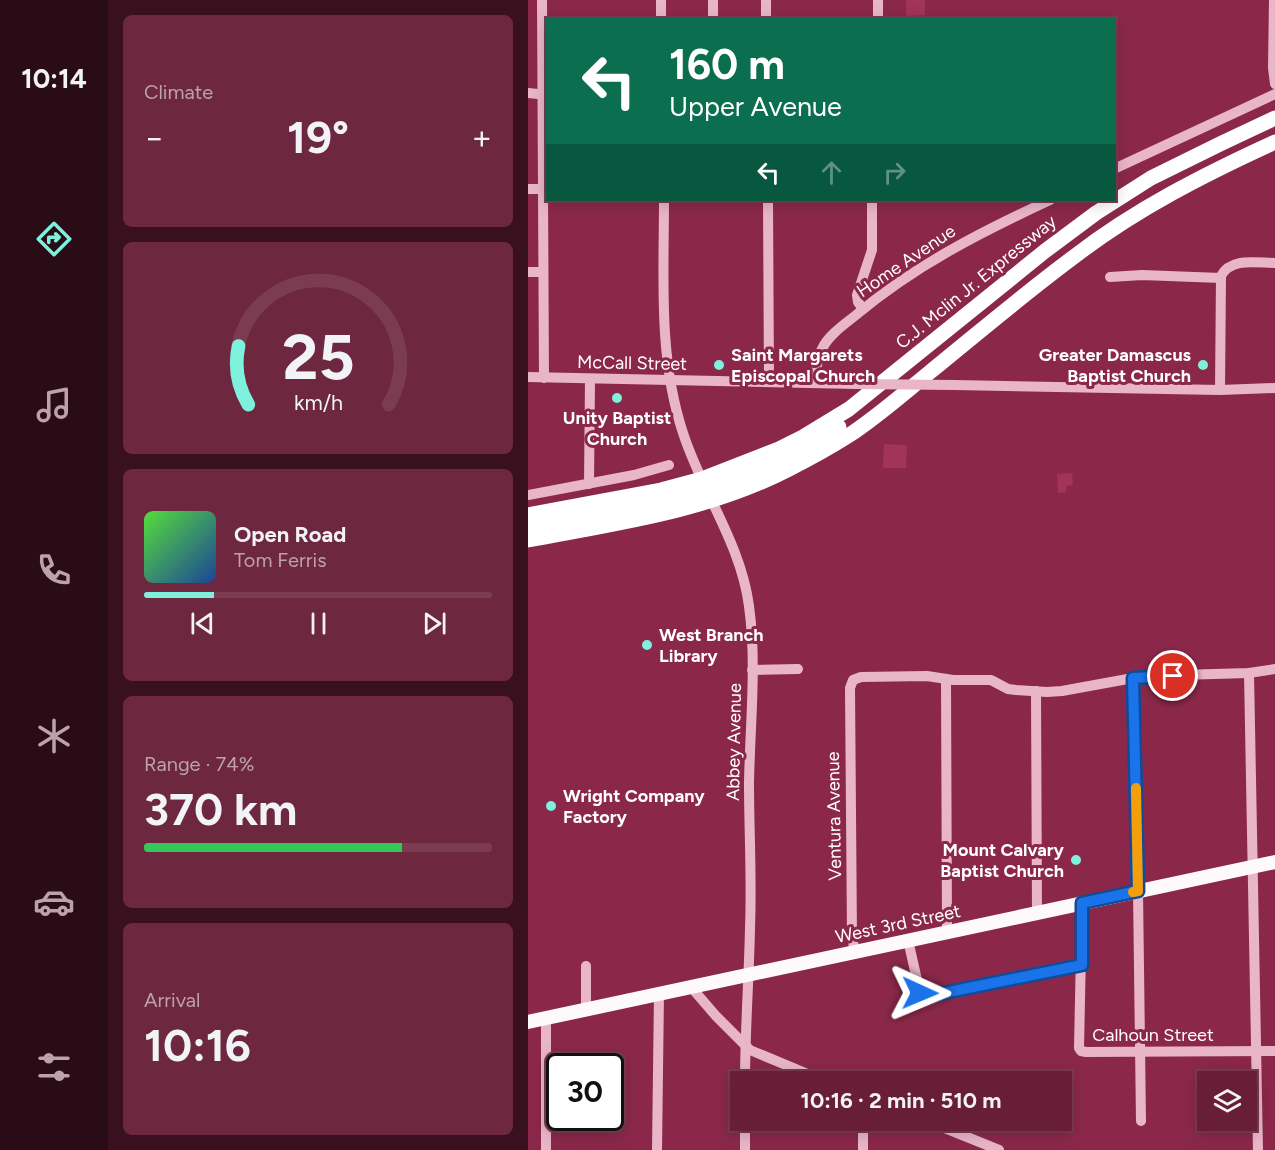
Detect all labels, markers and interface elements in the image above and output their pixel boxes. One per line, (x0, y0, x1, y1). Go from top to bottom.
text: 160 m (669, 39, 785, 90)
icon: left (570, 42, 648, 120)
text: 10:14 (21, 62, 87, 95)
text: Climate (144, 80, 213, 104)
text: Upper Avenue (669, 90, 842, 123)
text: 19° (287, 110, 349, 164)
text: − (144, 118, 165, 157)
text: + (471, 118, 492, 157)
icon: left (752, 156, 785, 189)
icon: ahead (815, 156, 848, 189)
icon: right (878, 156, 911, 189)
street label: C.J. Mclin Jr. Expressway (891, 210, 1061, 354)
icon: directions (33, 218, 75, 260)
street label: Home Avenue (852, 220, 960, 302)
text: 25 (282, 320, 354, 395)
place label: Saint Margarets Episcopal Church (731, 344, 875, 387)
place label: Greater Damascus Baptist Church (1039, 344, 1192, 387)
street label: McCall Street (577, 351, 687, 375)
marker: Saint Margarets Episcopal Church (712, 358, 726, 372)
marker: Greater Damascus Baptist Church (1196, 358, 1210, 372)
icon: music (33, 384, 75, 426)
text: km/h (294, 390, 342, 415)
marker: Unity Baptist Church (610, 391, 624, 405)
place label: Unity Baptist Church (563, 407, 671, 450)
text: Open Road (234, 521, 346, 548)
text: Tom Ferris (234, 548, 327, 572)
icon: phone (33, 549, 75, 591)
icon: previous (186, 607, 219, 640)
icon: pause (302, 607, 335, 640)
icon: next (418, 607, 451, 640)
place label: West Branch Library (659, 624, 764, 667)
marker: West Branch Library (640, 638, 654, 652)
pin (1147, 650, 1198, 701)
icon: arrive (1156, 659, 1189, 692)
street label: Abbey Avenue (722, 683, 746, 801)
icon: climate (33, 715, 75, 757)
street label: Ventura Avenue (822, 751, 846, 881)
text: Range · 74% (144, 752, 254, 776)
text: 370 km (144, 782, 297, 836)
place label: Wright Company Factory (563, 785, 705, 828)
marker: Wright Company Factory (544, 799, 558, 813)
place label: Mount Calvary Baptist Church (940, 839, 1065, 882)
marker: Mount Calvary Baptist Church (1069, 853, 1083, 867)
icon: car (33, 881, 75, 923)
street label: West 3rd Street (833, 900, 963, 948)
position arrow (888, 961, 952, 1025)
text: Arrival (144, 988, 200, 1012)
text: 10:16 (144, 1018, 251, 1072)
street label: Calhoun Street (1092, 1024, 1214, 1046)
icon: filters (33, 1046, 75, 1088)
speed limit sign: 30 (546, 1053, 624, 1131)
map controls (1197, 1071, 1257, 1131)
button: layers (1197, 1071, 1257, 1131)
text: 10:16 · 2 min · 510 m (801, 1087, 1001, 1114)

